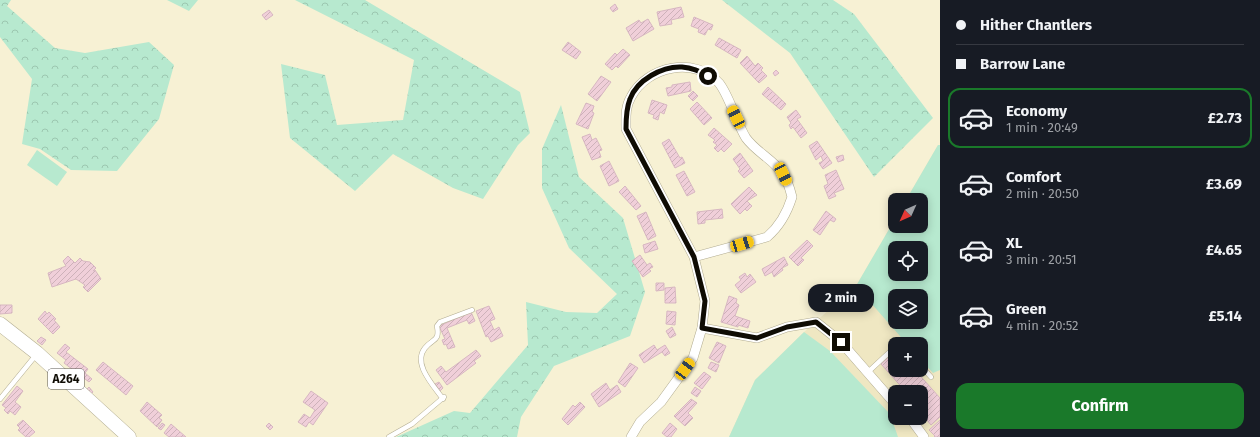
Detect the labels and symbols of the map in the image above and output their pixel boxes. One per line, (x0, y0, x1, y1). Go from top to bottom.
route start (699, 67, 717, 85)
car (725, 104, 747, 130)
car (772, 161, 794, 187)
north arrow (888, 193, 928, 233)
car (729, 235, 755, 253)
callout: 2 min (808, 284, 874, 312)
route end (832, 333, 850, 351)
car (673, 356, 697, 382)
road number: A264 (48, 369, 84, 389)

